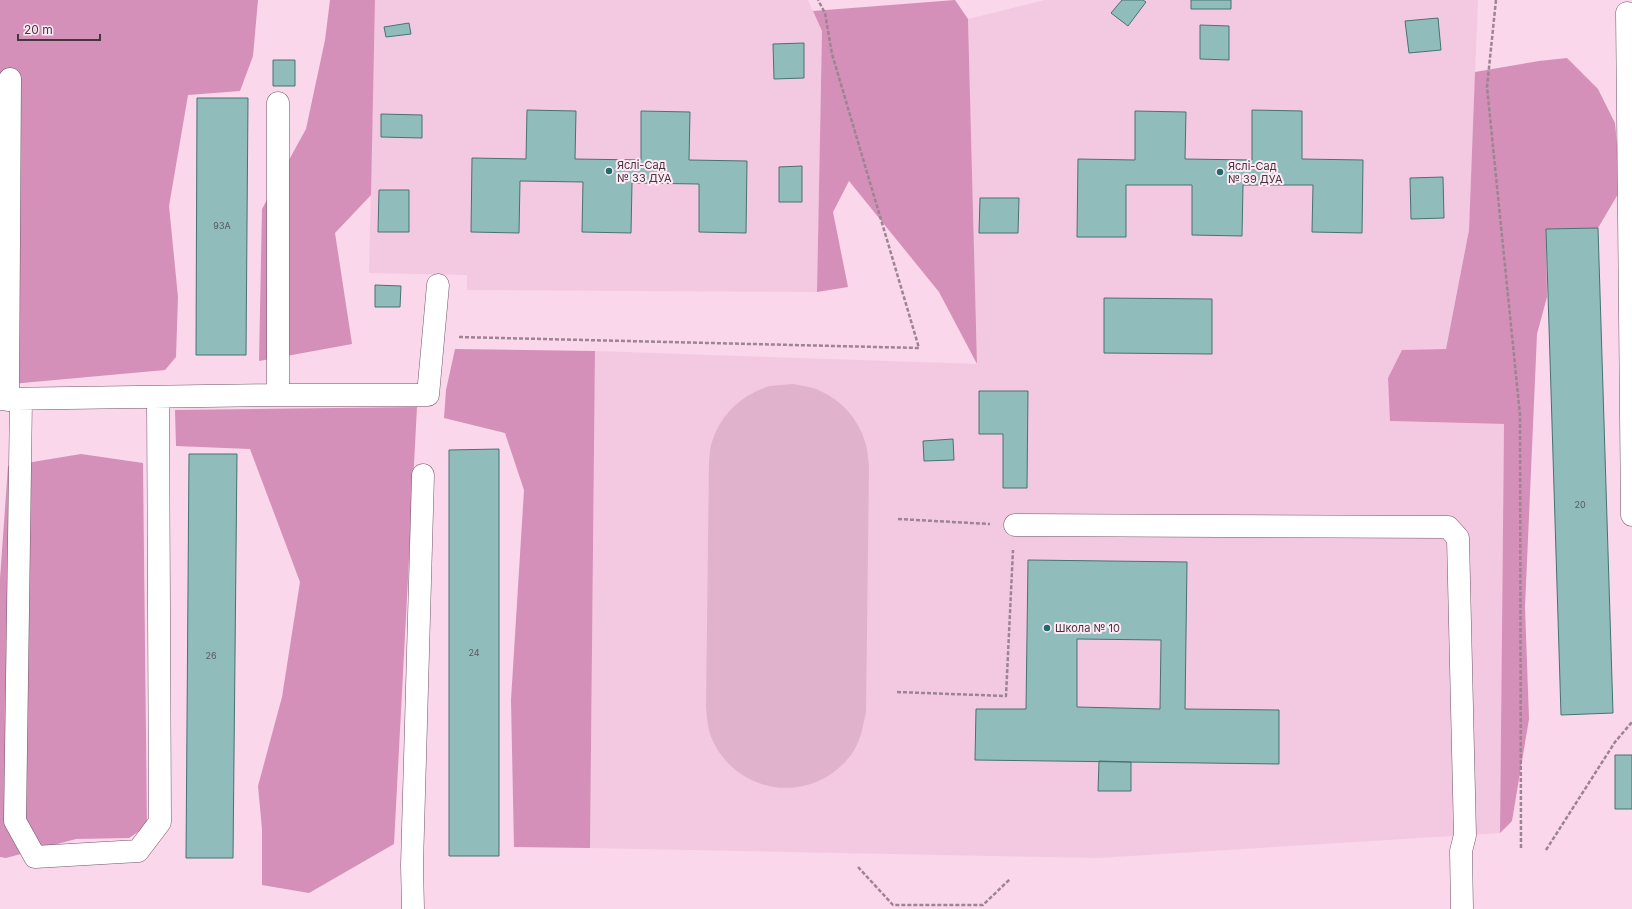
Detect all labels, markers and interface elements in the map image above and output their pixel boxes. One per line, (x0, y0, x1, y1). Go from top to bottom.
scale bar (18, 16, 100, 42)
text: 20 m (24, 22, 53, 37)
place label: Яслі-Сад № 33 ДУА (617, 158, 672, 185)
place label: Яслі-Сад № 39 ДУА (1228, 159, 1283, 186)
marker: Яслі-Сад № 33 ДУА (604, 166, 614, 176)
marker: Яслі-Сад № 39 ДУА (1215, 167, 1225, 177)
house number: 93А (213, 220, 231, 231)
house number: 20 (1574, 499, 1586, 510)
place label: Школа № 10 (1055, 621, 1120, 635)
marker: Школа № 10 (1042, 623, 1052, 633)
house number: 24 (468, 647, 480, 658)
house number: 26 (205, 650, 217, 661)

